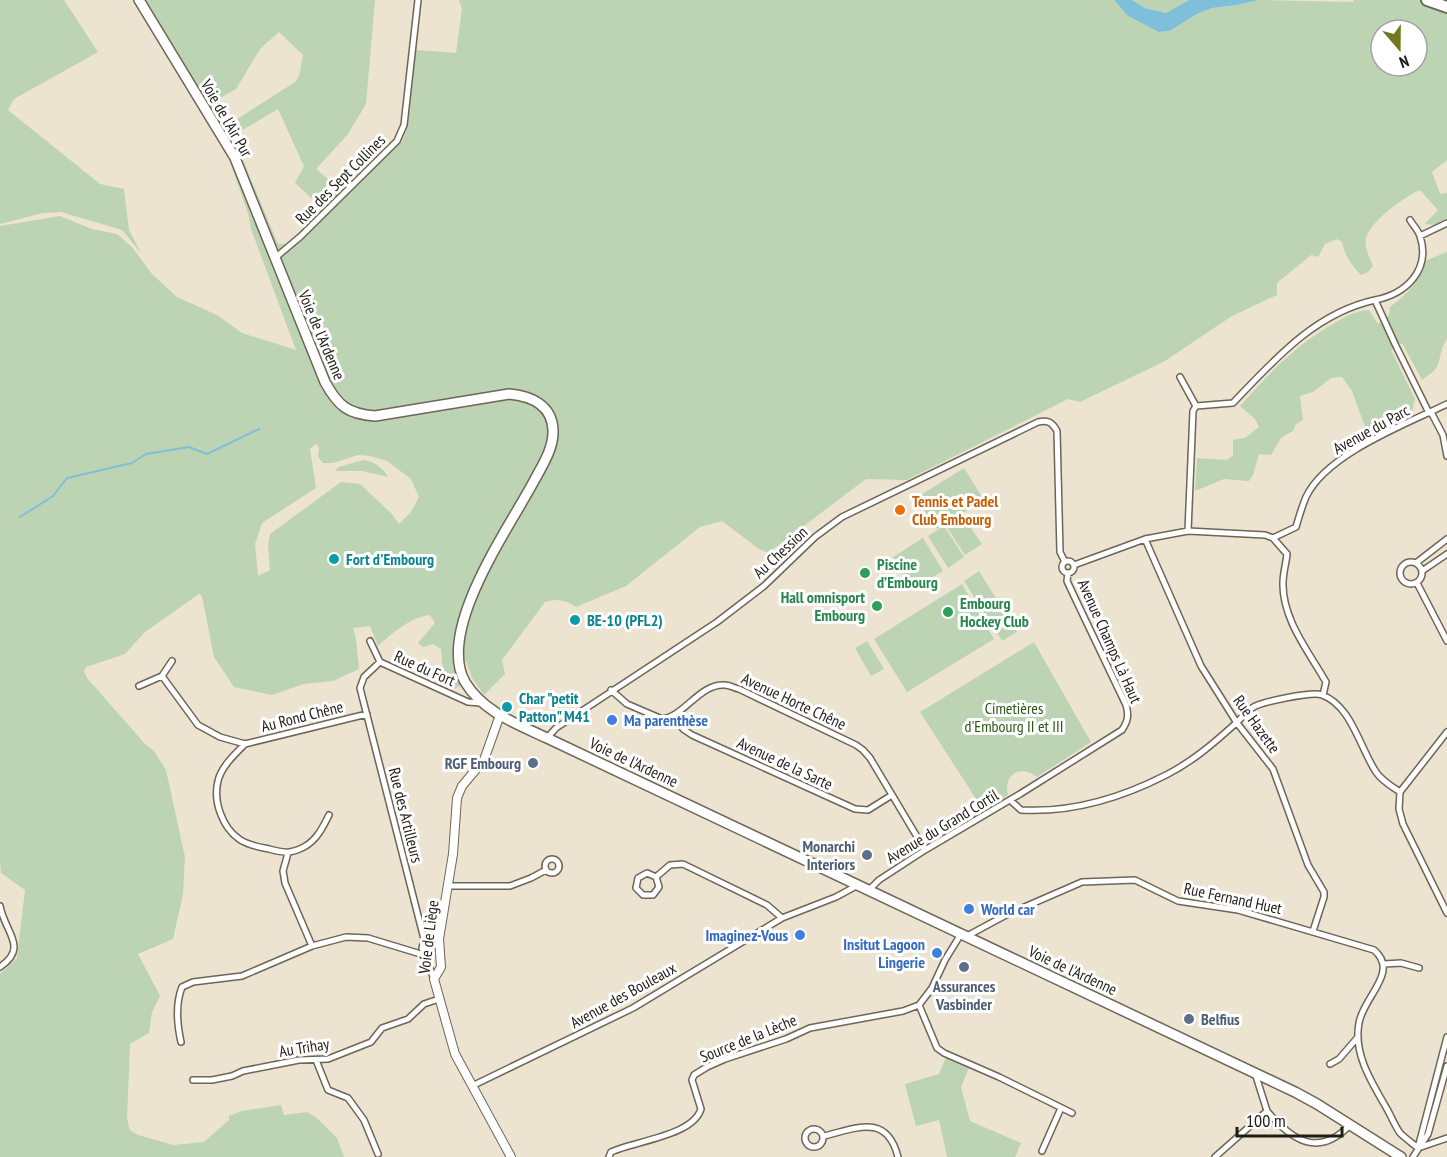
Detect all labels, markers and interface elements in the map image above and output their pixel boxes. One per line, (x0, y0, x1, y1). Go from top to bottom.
north arrow (1369, 18, 1429, 78)
text: N (1397, 51, 1412, 73)
street label: Voie de l'Air Pur (196, 75, 257, 161)
street label: Rue des Sept Collines (291, 130, 389, 228)
street label: Voie de l'Ardenne (294, 286, 350, 383)
street label: Avenue du Parc (1329, 400, 1413, 458)
place label: Tennis et Padel Club Embourg (912, 491, 998, 529)
marker: Tennis et Padel Club Embourg (893, 503, 907, 517)
street label: Au Chession (749, 522, 811, 582)
place label: Fort d'Embourg (346, 549, 434, 569)
marker: Fort d'Embourg (327, 552, 341, 566)
place label: Piscine d’Embourg (877, 554, 938, 592)
marker: Piscine d’Embourg (858, 566, 872, 580)
street label: Avenue Champs Là Haut (1074, 576, 1147, 707)
place label: Hall omnisport Embourg (781, 587, 865, 625)
place label: Embourg Hockey Club (960, 593, 1029, 631)
marker: Hall omnisport Embourg (870, 599, 884, 613)
marker: Embourg Hockey Club (941, 605, 955, 619)
place label: BE-10 (PFL2) (587, 610, 663, 630)
marker: BE-10 (PFL2) (568, 613, 582, 627)
street label: Rue du Fort (391, 646, 459, 691)
street label: Avenue Horte Chêne (739, 668, 849, 734)
place label: Char "petit Patton" M41 (519, 688, 590, 726)
street label: Rue Hazette (1229, 691, 1285, 757)
street label: Au Rond Chêne (259, 696, 345, 736)
park label: Cimetières d'Embourg II et III (964, 698, 1064, 736)
marker: Char "petit Patton" M41 (500, 700, 514, 714)
place label: Ma parenthèse (624, 710, 708, 730)
marker: Ma parenthèse (605, 713, 619, 727)
street label: Voie de l'Ardenne (586, 732, 681, 791)
street label: Avenue de la Sarte (734, 732, 836, 794)
place label: RGF Embourg (445, 753, 521, 773)
marker: RGF Embourg (526, 756, 540, 770)
street label: Rue des Artilleurs (384, 765, 428, 865)
street label: Avenue du Grand Cortil (882, 785, 1002, 867)
place label: Monarchi Interiors (802, 836, 855, 874)
marker: Monarchi Interiors (860, 848, 874, 862)
street label: Rue Fernand Huet (1182, 878, 1284, 918)
street label: Voie de Liège (413, 899, 442, 976)
place label: World car (980, 899, 1035, 919)
marker: World car (962, 902, 976, 916)
place label: Imaginez-Vous (705, 925, 788, 945)
marker: Imaginez-Vous (793, 928, 807, 942)
place label: Insitut Lagoon Lingerie (843, 934, 925, 972)
street label: Voie de l'Ardenne (1025, 940, 1120, 999)
marker: Insitut Lagoon Lingerie (930, 946, 944, 960)
street label: Avenue des Bouleaux (567, 957, 680, 1032)
marker: Assurances Vasbinder (957, 960, 971, 974)
place label: Assurances Vasbinder (932, 976, 996, 1014)
street label: Source de la Lèche (697, 1009, 799, 1067)
place label: Belfius (1201, 1009, 1240, 1029)
marker: Belfius (1182, 1012, 1196, 1026)
street label: Au Trihay (277, 1033, 331, 1061)
scale bar (1237, 1100, 1342, 1138)
text: 100 m (1246, 1109, 1286, 1132)

